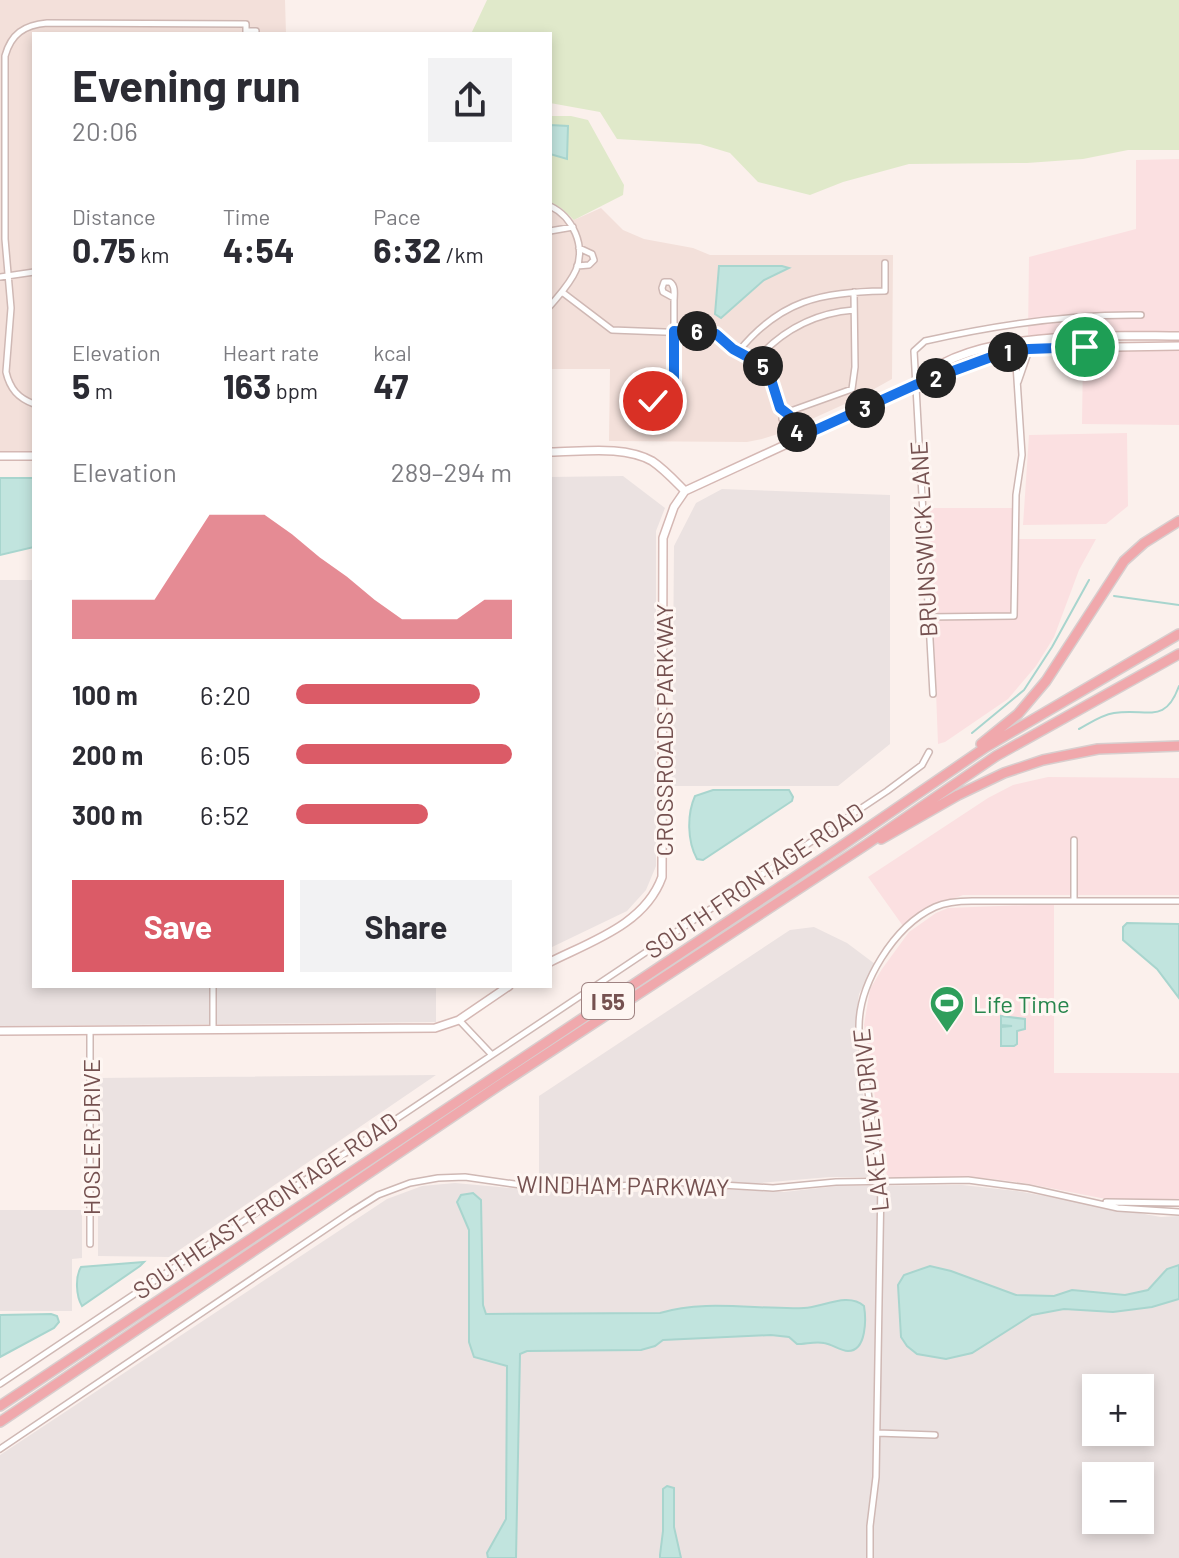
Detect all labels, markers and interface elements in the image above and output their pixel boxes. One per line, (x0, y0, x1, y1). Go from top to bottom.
text: Evening run (72, 58, 301, 111)
button: share (428, 58, 512, 142)
text: 20:06 (72, 115, 138, 146)
text: Distance (72, 203, 156, 229)
text: Time (223, 203, 270, 229)
text: Pace (373, 203, 421, 229)
text: 0.75 (72, 229, 136, 270)
text: 4:54 (223, 229, 295, 270)
text: 6:32 (373, 229, 441, 270)
text: km (136, 241, 169, 267)
text: /km (441, 241, 484, 267)
pin: 6 (677, 311, 717, 351)
pin (1051, 313, 1119, 381)
text: 6 (691, 318, 703, 344)
icon: arrive (1063, 325, 1107, 369)
pin: 1 (988, 332, 1028, 372)
text: Elevation (72, 339, 161, 365)
text: Heart rate (223, 339, 319, 365)
text: kcal (373, 339, 412, 365)
text: 1 (1004, 339, 1012, 365)
pin: 5 (743, 346, 783, 386)
text: 5 (757, 353, 769, 379)
pin: 2 (916, 358, 956, 398)
text: 5 (72, 365, 90, 406)
text: 163 (223, 365, 271, 406)
text: 47 (373, 365, 408, 406)
text: 2 (930, 365, 942, 391)
pin (619, 367, 687, 435)
text: m (90, 377, 113, 403)
text: bpm (271, 377, 318, 403)
icon: check (631, 379, 675, 423)
pin: 3 (845, 388, 885, 428)
text: 3 (859, 395, 871, 421)
pin: 4 (777, 412, 817, 452)
text: 4 (790, 419, 804, 445)
street label: BRUNSWICK LANE (903, 440, 943, 638)
text: Elevation (72, 456, 177, 487)
text: 289–294 m (391, 456, 512, 487)
street label: CROSSROADS PARKWAY (649, 604, 678, 856)
text: 100 m (72, 679, 138, 710)
text: 6:20 (200, 679, 251, 710)
text: 200 m (72, 739, 143, 770)
text: 6:05 (200, 739, 250, 770)
street label: SOUTH FRONTAGE ROAD (639, 796, 869, 964)
text: 300 m (72, 799, 143, 830)
text: 6:52 (200, 799, 250, 830)
button: Save (72, 880, 284, 972)
button: Share (300, 880, 512, 972)
road number: I 55 (582, 983, 634, 1019)
sports icon: Life Time (928, 984, 966, 1034)
place label: Life Time (973, 989, 1070, 1018)
street label: LAKEVIEW DRIVE (846, 1027, 894, 1213)
street label: HOSLER DRIVE (76, 1059, 105, 1215)
street label: SOUTHEAST FRONTAGE ROAD (127, 1105, 403, 1305)
street label: WINDHAM PARKWAY (516, 1169, 730, 1201)
map controls (1082, 1374, 1154, 1534)
button: + (1082, 1374, 1154, 1446)
button: − (1082, 1462, 1154, 1534)

